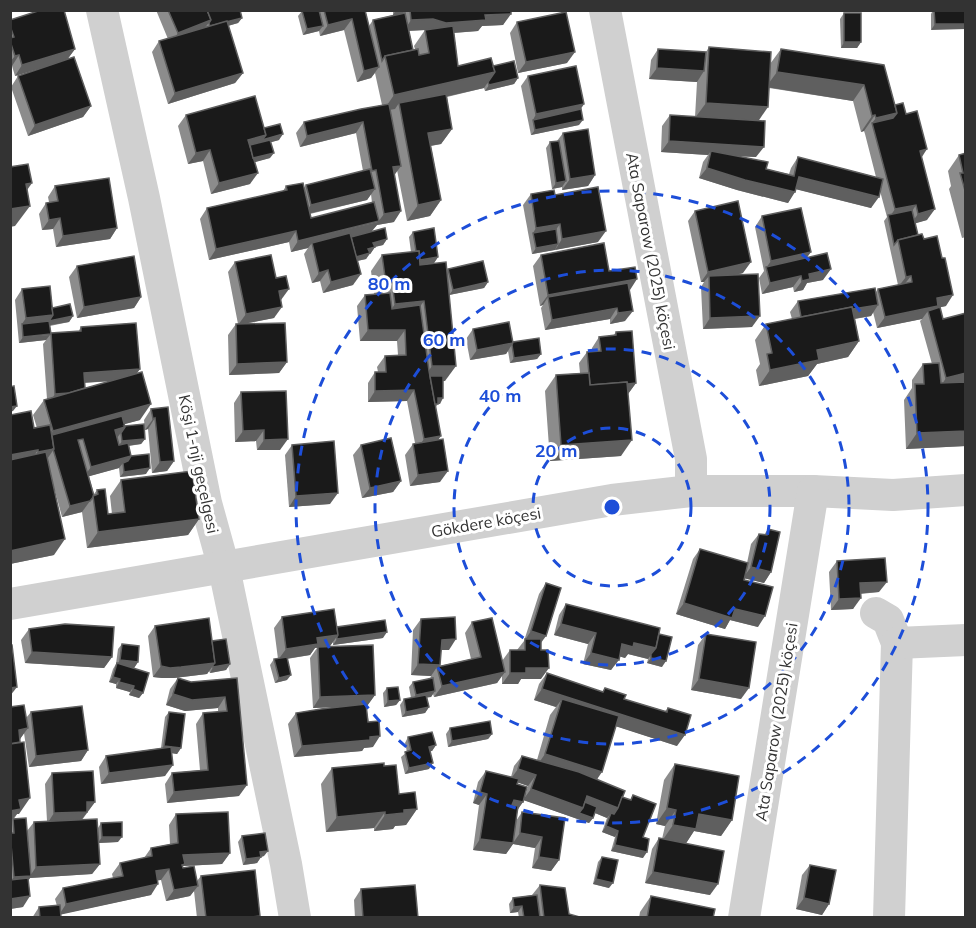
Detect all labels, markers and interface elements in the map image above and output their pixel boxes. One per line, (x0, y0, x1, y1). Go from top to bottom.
street label: Ata Saparow (2025) köçesi (622, 151, 680, 351)
text: 80 m (368, 272, 410, 295)
text: 60 m (423, 328, 465, 351)
text: 40 m (479, 384, 521, 407)
street label: Köşi 1-nji geçelgesi (175, 393, 223, 535)
text: 20 m (535, 439, 577, 462)
centre of rings (602, 497, 622, 517)
street label: Gökdere köçesi (430, 503, 542, 541)
street label: Ata Saparow (2025) köçesi (750, 621, 802, 823)

